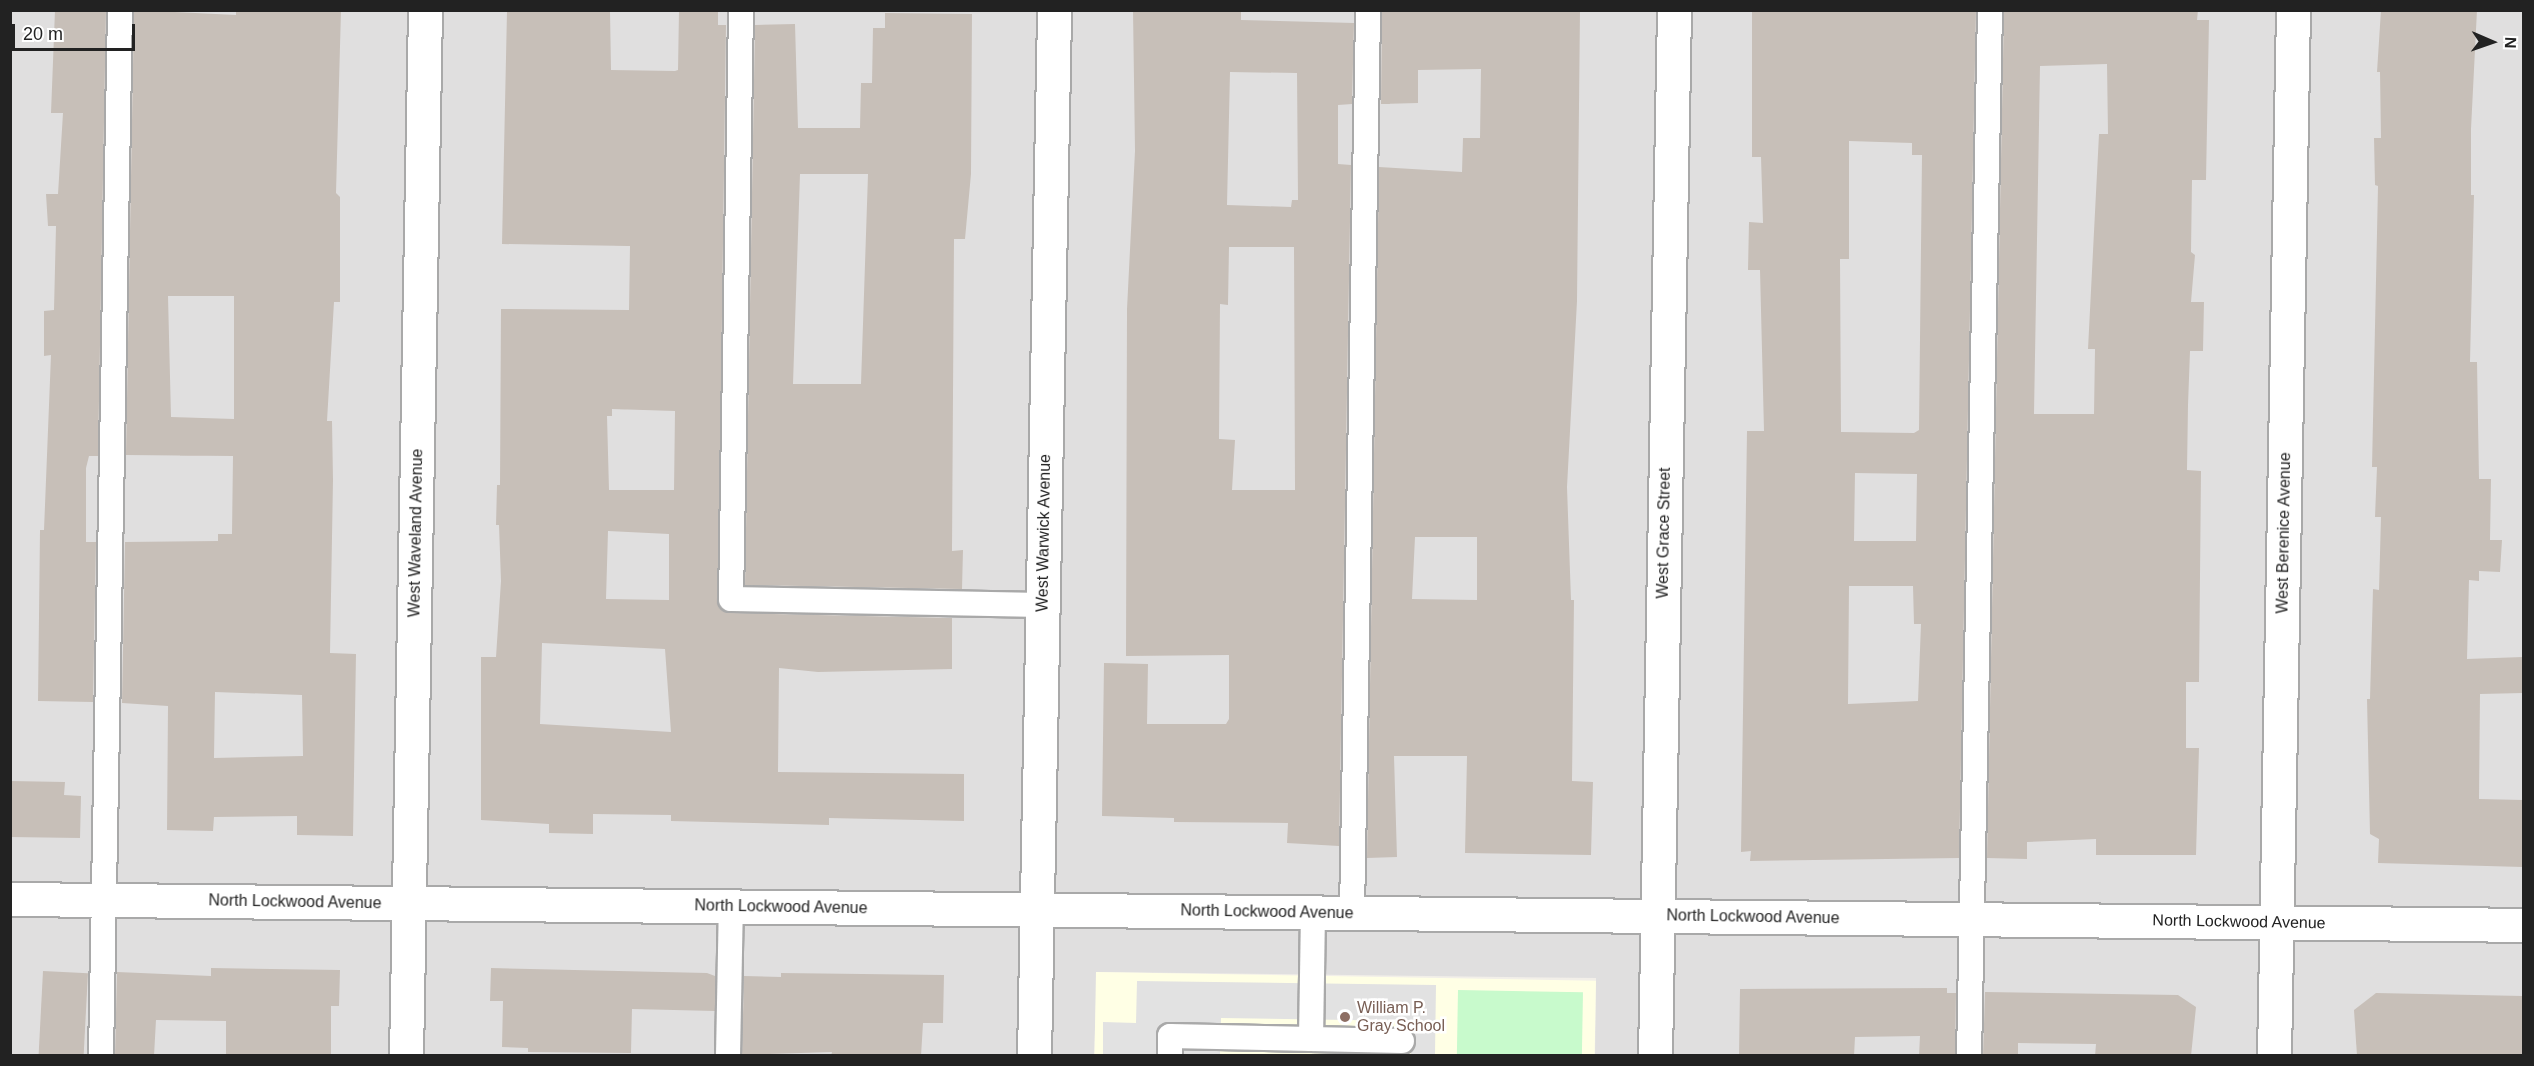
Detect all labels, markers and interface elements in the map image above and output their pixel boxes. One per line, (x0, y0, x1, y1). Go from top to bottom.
scale bar (15, 12, 138, 50)
north arrow (2462, 12, 2522, 72)
text: 20 m (23, 24, 63, 44)
text: N (2502, 37, 2519, 49)
street label: West Waveland Avenue (405, 448, 427, 618)
street label: West Berenice Avenue (2273, 452, 2295, 614)
street label: West Warwick Avenue (1033, 453, 1055, 613)
street label: West Grace Street (1653, 467, 1675, 599)
street label: North Lockwood Avenue (208, 891, 382, 913)
street label: North Lockwood Avenue (694, 896, 868, 918)
street label: North Lockwood Avenue (1180, 901, 1354, 923)
street label: North Lockwood Avenue (1666, 906, 1840, 928)
street label: North Lockwood Avenue (2152, 911, 2326, 933)
place label: William P. Gray School (1357, 998, 1445, 1036)
marker: William P. Gray School (1338, 1010, 1352, 1024)

